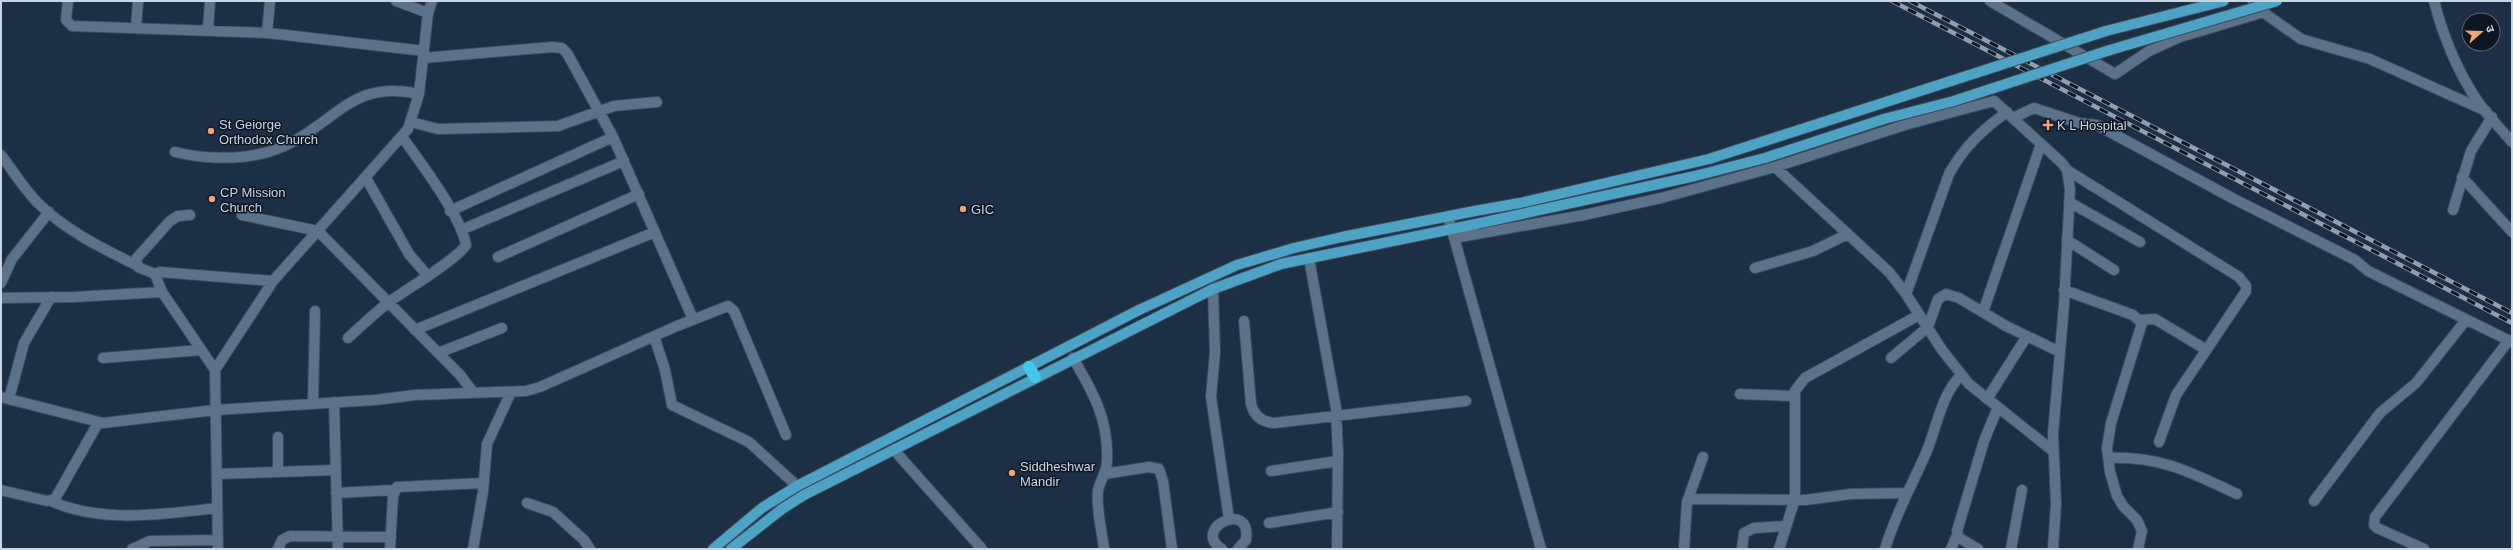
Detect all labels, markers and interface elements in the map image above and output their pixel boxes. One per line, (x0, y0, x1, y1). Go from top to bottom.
north arrow (2461, 12, 2501, 52)
text: उ (2484, 24, 2497, 34)
place label: St Geiorge Orthodox Church (219, 117, 318, 147)
place label: K L Hospital (2057, 118, 2127, 133)
marker: K L Hospital (2042, 119, 2054, 131)
marker: St Geiorge Orthodox Church (206, 126, 216, 136)
place label: CP Mission Church (220, 185, 286, 215)
marker: CP Mission Church (207, 194, 217, 204)
place label: GIC (971, 202, 994, 217)
marker: GIC (958, 204, 968, 214)
place label: Siddheshwar Mandir (1020, 459, 1096, 489)
marker: Siddheshwar Mandir (1007, 468, 1017, 478)

